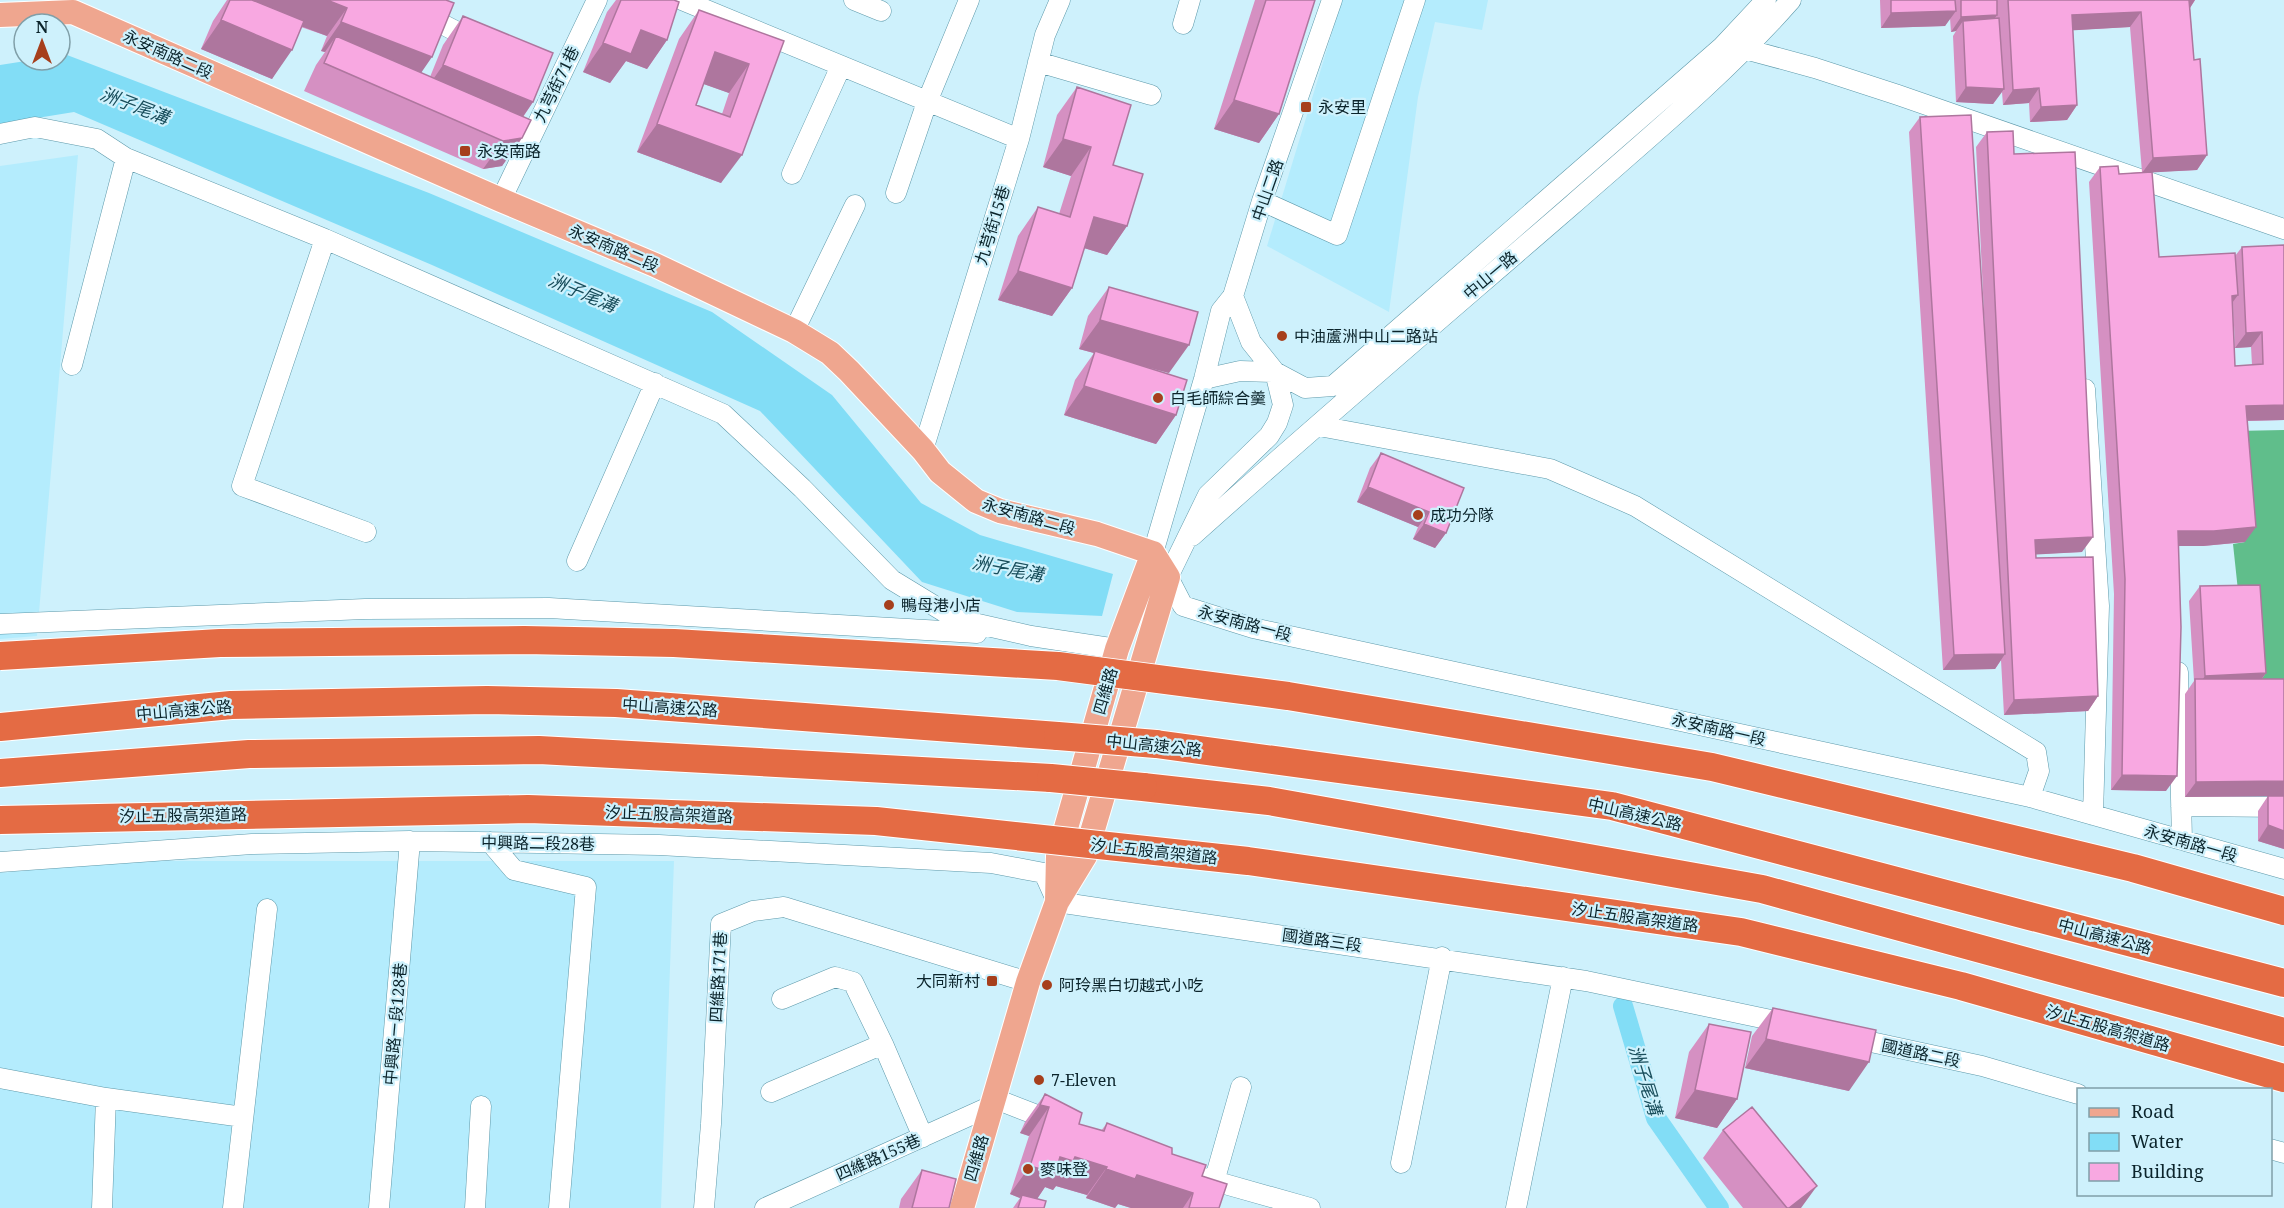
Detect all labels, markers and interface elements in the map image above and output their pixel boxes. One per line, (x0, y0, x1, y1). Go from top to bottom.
north arrow (12, 12, 72, 72)
text: N (36, 16, 49, 38)
street label: 永安南路二段 (120, 24, 216, 84)
street label: 九芎街71巷 (528, 42, 584, 126)
water label: 洲子尾溝 (97, 81, 176, 130)
place label: 永安里 (1318, 96, 1366, 118)
marker: 永安里 (1299, 100, 1313, 114)
place label: 永安南路 (477, 140, 541, 162)
marker: 永安南路 (458, 144, 472, 158)
street label: 中山二路 (1246, 156, 1288, 224)
street label: 九芎街15巷 (970, 183, 1014, 267)
street label: 永安南路二段 (566, 219, 662, 277)
street label: 中山一路 (1458, 246, 1522, 304)
water label: 洲子尾溝 (545, 267, 624, 318)
place label: 中油蘆洲中山二路站 (1294, 325, 1438, 347)
marker: 中油蘆洲中山二路站 (1275, 329, 1289, 343)
place label: 白毛師綜合羹 (1170, 387, 1266, 409)
marker: 白毛師綜合羹 (1151, 391, 1165, 405)
street label: 永安南路二段 (980, 492, 1078, 540)
place label: 成功分隊 (1430, 504, 1494, 526)
marker: 成功分隊 (1411, 508, 1425, 522)
water label: 洲子尾溝 (970, 549, 1049, 587)
place label: 鴨母港小店 (901, 594, 981, 616)
marker: 鴨母港小店 (882, 598, 896, 612)
street label: 永安南路一段 (1196, 600, 1294, 646)
street label: 四維路 (1088, 665, 1122, 717)
street label: 中山高速公路 (621, 693, 719, 721)
street label: 中山高速公路 (135, 695, 233, 725)
street label: 永安南路一段 (1670, 707, 1768, 751)
street label: 中山高速公路 (1105, 729, 1203, 761)
street label: 中山高速公路 (1586, 792, 1684, 836)
street label: 汐止五股高架道路 (605, 801, 733, 827)
street label: 汐止五股高架道路 (119, 803, 247, 827)
street label: 永安南路一段 (2142, 819, 2240, 867)
street label: 中興路二段28巷 (481, 831, 595, 855)
street label: 汐止五股高架道路 (1089, 833, 1219, 869)
street label: 汐止五股高架道路 (1570, 897, 1700, 937)
street label: 中山高速公路 (2056, 913, 2154, 959)
street label: 國道路三段 (1281, 924, 1363, 956)
street label: 四維路171巷 (705, 931, 731, 1023)
street label: 中興路ㄧ段128巷 (379, 962, 411, 1086)
place label: 大同新村 (916, 970, 980, 992)
marker: 大同新村 (985, 974, 999, 988)
place label: 阿玲黑白切越式小吃 (1059, 974, 1203, 996)
marker: 阿玲黑白切越式小吃 (1040, 978, 1054, 992)
street label: 汐止五股高架道路 (2043, 1000, 2173, 1056)
street label: 國道路二段 (1880, 1034, 1962, 1072)
water label: 洲子尾溝 (1624, 1042, 1669, 1121)
place label: 7-Eleven (1051, 1069, 1117, 1091)
marker: 7-Eleven (1032, 1073, 1046, 1087)
legend (2077, 1088, 2272, 1196)
text: Road (2131, 1099, 2174, 1123)
street label: 四維路155巷 (832, 1128, 924, 1186)
text: Water (2131, 1129, 2184, 1153)
street label: 四維路 (959, 1132, 993, 1184)
place label: 麥味登 (1040, 1158, 1088, 1180)
text: Building (2131, 1159, 2204, 1183)
marker: 麥味登 (1021, 1162, 1035, 1176)

